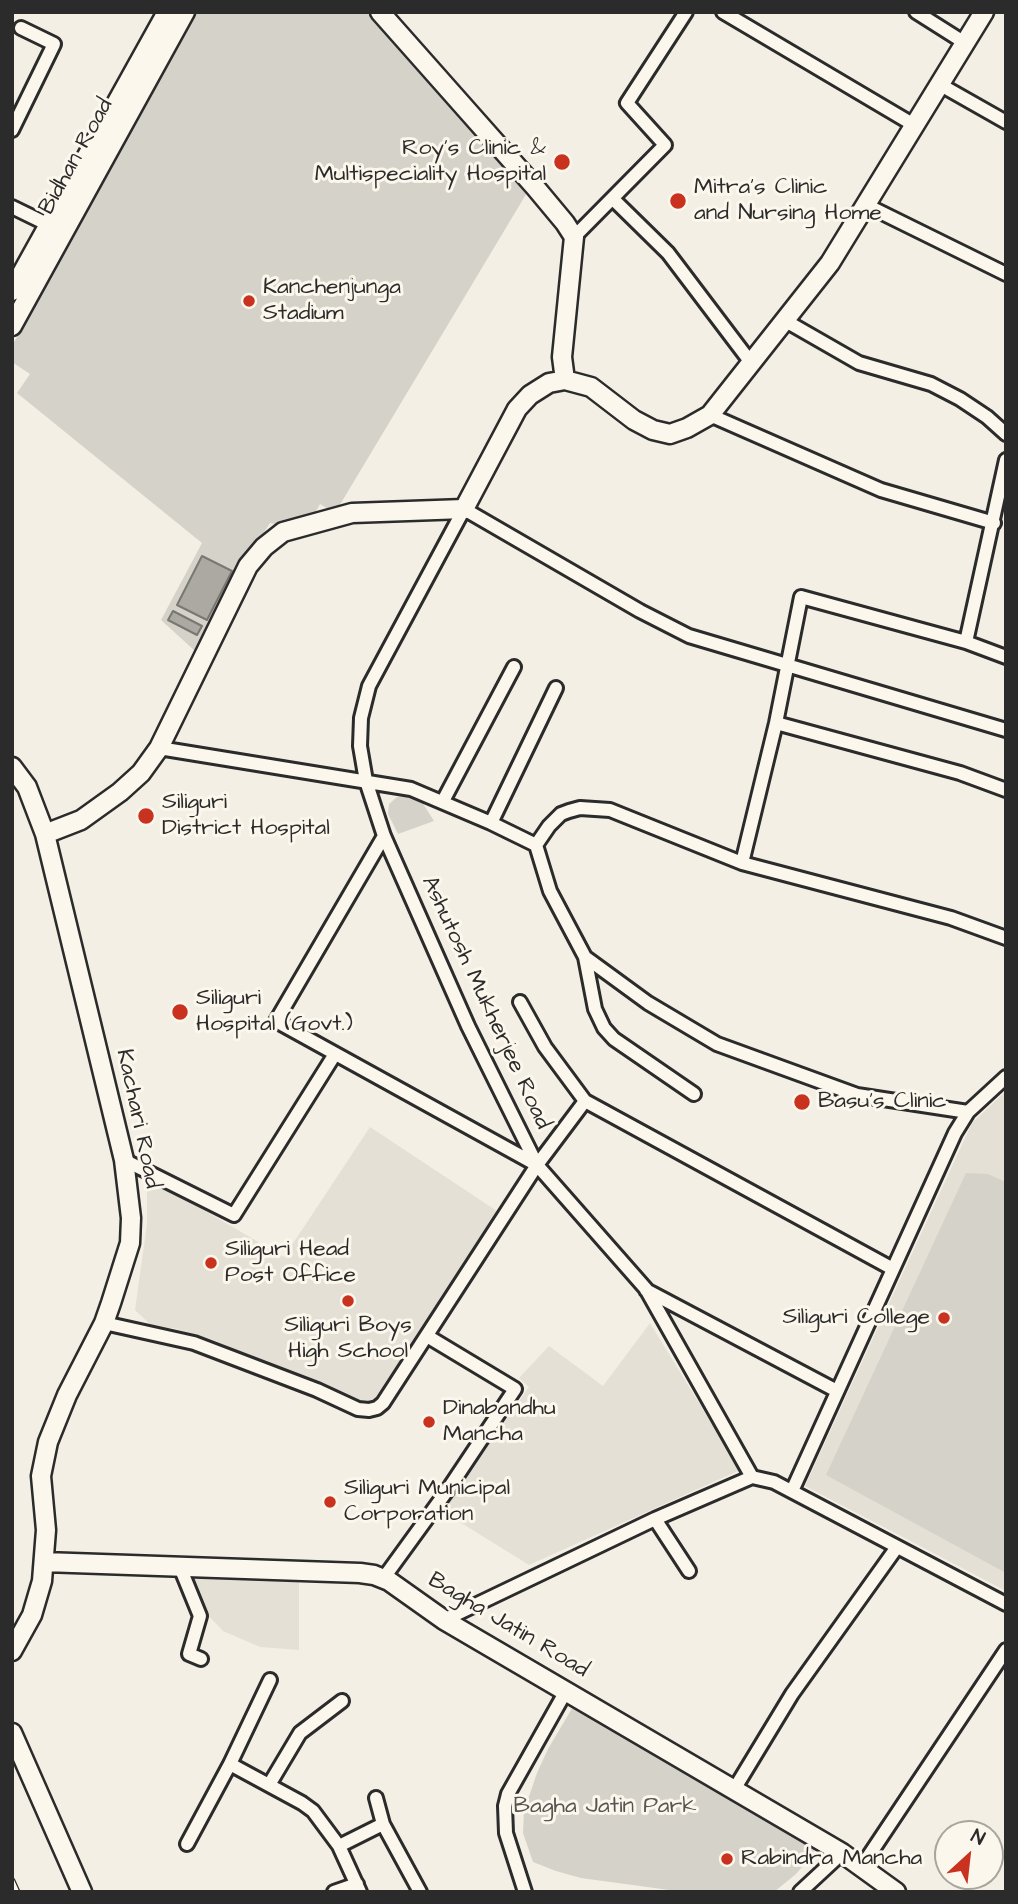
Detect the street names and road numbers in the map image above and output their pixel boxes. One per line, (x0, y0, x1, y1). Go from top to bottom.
street label: Bidhan Road (34, 94, 120, 220)
street label: Ashutosh Mukherjee Road (414, 872, 556, 1134)
street label: Kachari Road (109, 1047, 165, 1191)
street label: Bagha Jatin Road (423, 1567, 593, 1685)

